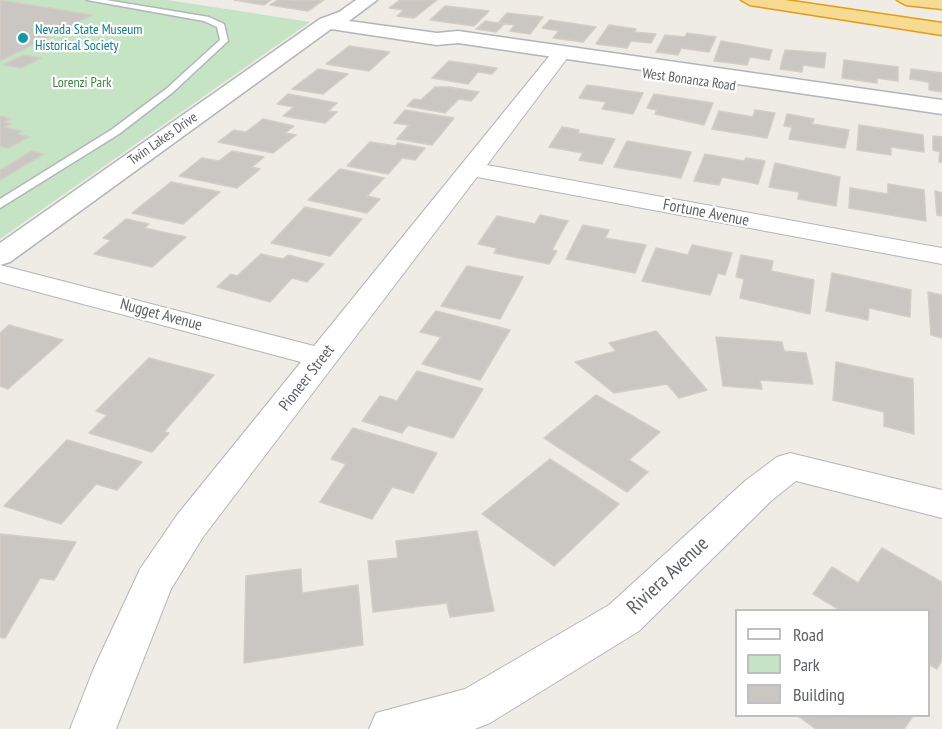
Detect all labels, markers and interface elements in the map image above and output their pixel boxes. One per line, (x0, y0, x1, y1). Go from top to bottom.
place label: Nevada State Museum Historical Society (35, 22, 142, 54)
marker: Nevada State Museum Historical Society (16, 31, 30, 45)
street label: West Bonanza Road (641, 65, 737, 95)
park label: Lorenzi Park (53, 75, 111, 91)
street label: Twin Lakes Drive (125, 109, 201, 169)
street label: Fortune Avenue (661, 195, 751, 231)
street label: Nugget Avenue (118, 295, 204, 335)
street label: Pioneer Street (275, 341, 339, 415)
street label: Riviera Avenue (622, 532, 714, 620)
legend (735, 609, 930, 717)
text: Road (793, 623, 824, 646)
text: Park (793, 653, 820, 676)
text: Building (793, 683, 845, 706)

